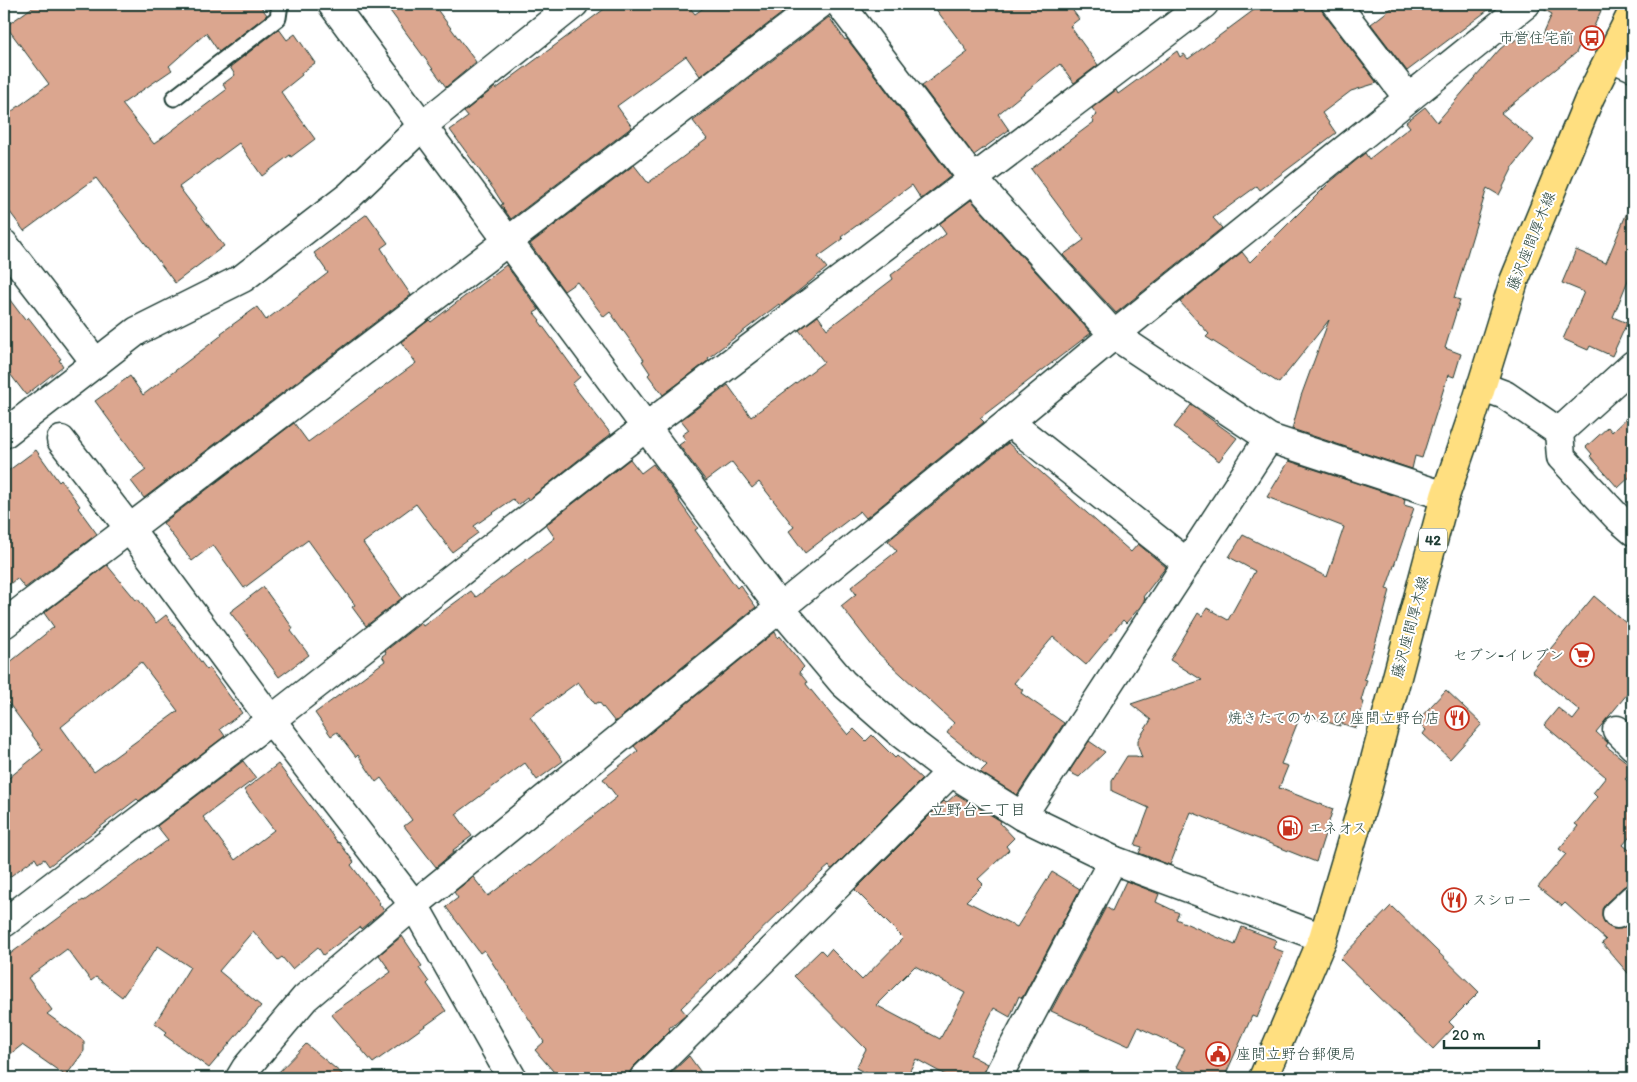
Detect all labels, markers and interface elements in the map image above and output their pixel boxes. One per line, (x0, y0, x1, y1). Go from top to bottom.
bus stop icon: 市営住宅前 (1579, 25, 1605, 51)
place label: 市営住宅前 (1499, 29, 1574, 47)
street label: 藤沢座間厚木線 (1503, 189, 1559, 293)
road number: 42 (1419, 528, 1447, 552)
street label: 藤沢座間厚木線 (1388, 574, 1432, 680)
supermarket icon: セブン-イレブン (1569, 642, 1595, 668)
place label: セブン-イレブン (1453, 646, 1564, 664)
restaurant icon: 焼きたてのかるび 座間立野台店 (1444, 705, 1470, 731)
place label: 焼きたてのかるび 座間立野台店 (1228, 709, 1440, 727)
district label: 立野台二丁目 (930, 800, 1026, 819)
fuel station icon: エネオス (1277, 815, 1303, 841)
place label: エネオス (1308, 819, 1367, 837)
restaurant icon: スシロー (1441, 887, 1467, 913)
place label: スシロー (1472, 891, 1532, 909)
scale bar (1444, 1017, 1540, 1049)
text: 20 m (1452, 1026, 1486, 1044)
public building icon: 座間立野台郵便局 (1205, 1041, 1231, 1067)
place label: 座間立野台郵便局 (1236, 1045, 1356, 1063)

